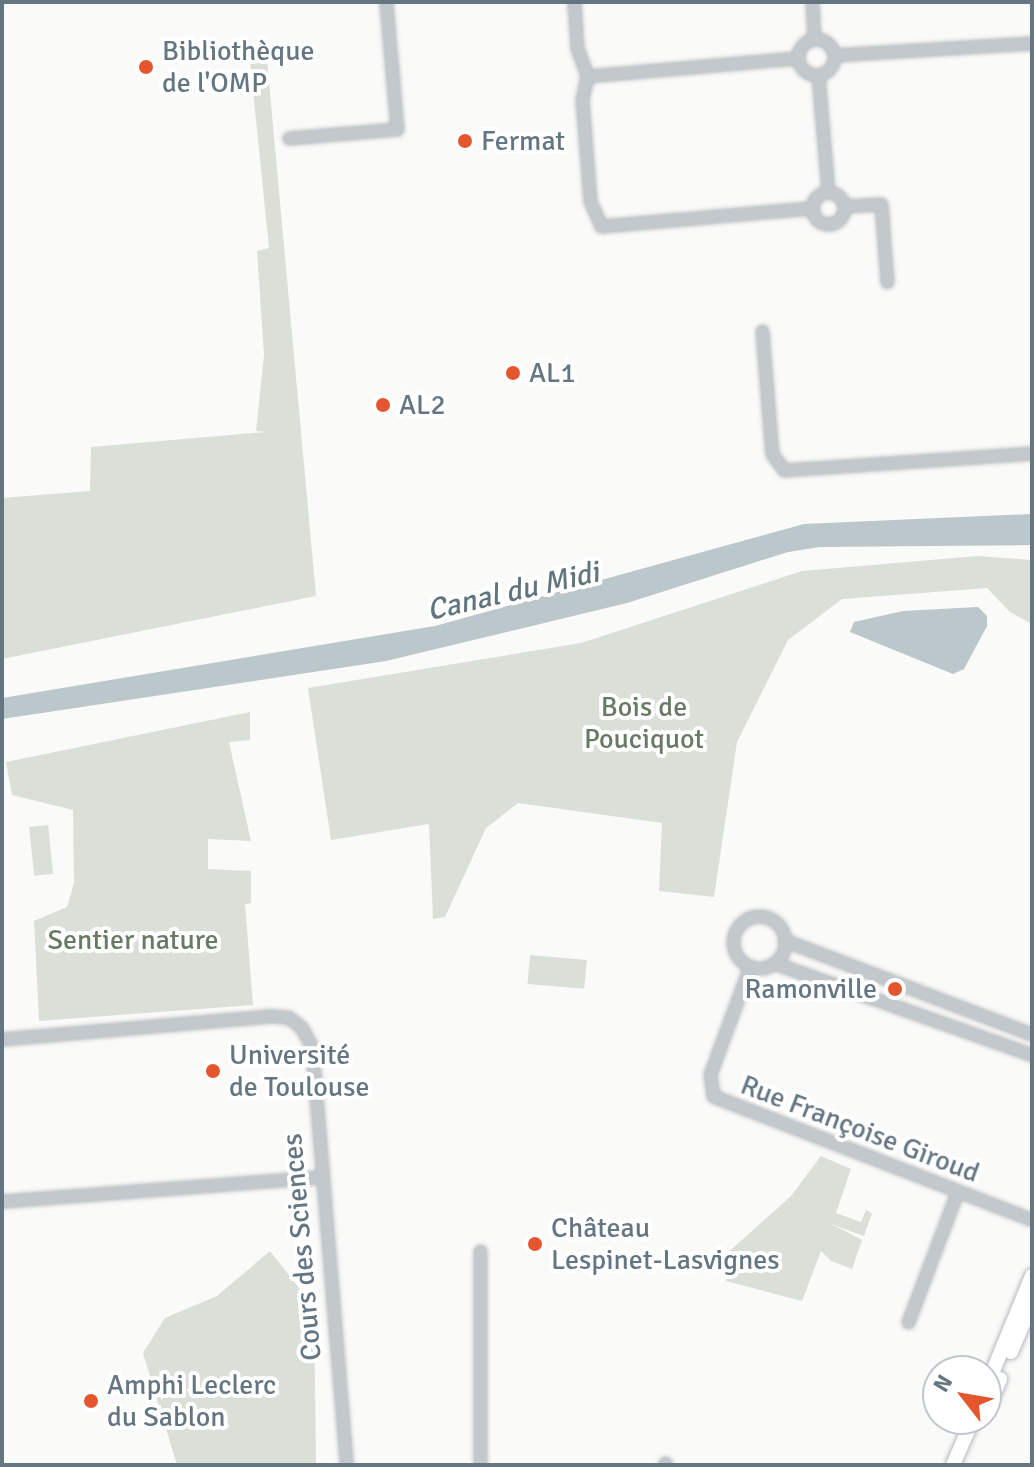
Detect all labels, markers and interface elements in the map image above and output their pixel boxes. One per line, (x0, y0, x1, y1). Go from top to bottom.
place label: Bibliothèque de l'OMP (162, 34, 314, 100)
marker: Bibliothèque de l'OMP (137, 58, 155, 76)
place label: Fermat (481, 124, 565, 158)
marker: Fermat (456, 132, 474, 150)
place label: AL1 (529, 356, 576, 390)
marker: AL1 (504, 364, 522, 382)
place label: AL2 (399, 388, 446, 422)
marker: AL2 (374, 396, 392, 414)
water label: Canal du Midi (424, 555, 602, 629)
park label: Bois de Pouciquot (584, 690, 704, 756)
park label: Sentier nature (48, 923, 218, 957)
place label: Ramonville (745, 972, 877, 1006)
marker: Ramonville (884, 978, 906, 1000)
place label: Université de Toulouse (229, 1038, 369, 1104)
marker: Université de Toulouse (204, 1062, 222, 1080)
street label: Rue Françoise Giroud (736, 1068, 984, 1190)
street label: Cours des Sciences (275, 1132, 329, 1362)
place label: Château Lespinet-Lasvignes (551, 1211, 780, 1277)
marker: Château Lespinet-Lasvignes (526, 1235, 544, 1253)
north arrow (922, 1355, 1002, 1435)
place label: Amphi Leclerc du Sablon (107, 1368, 276, 1434)
text: N (927, 1370, 958, 1397)
marker: Amphi Leclerc du Sablon (82, 1392, 100, 1410)

